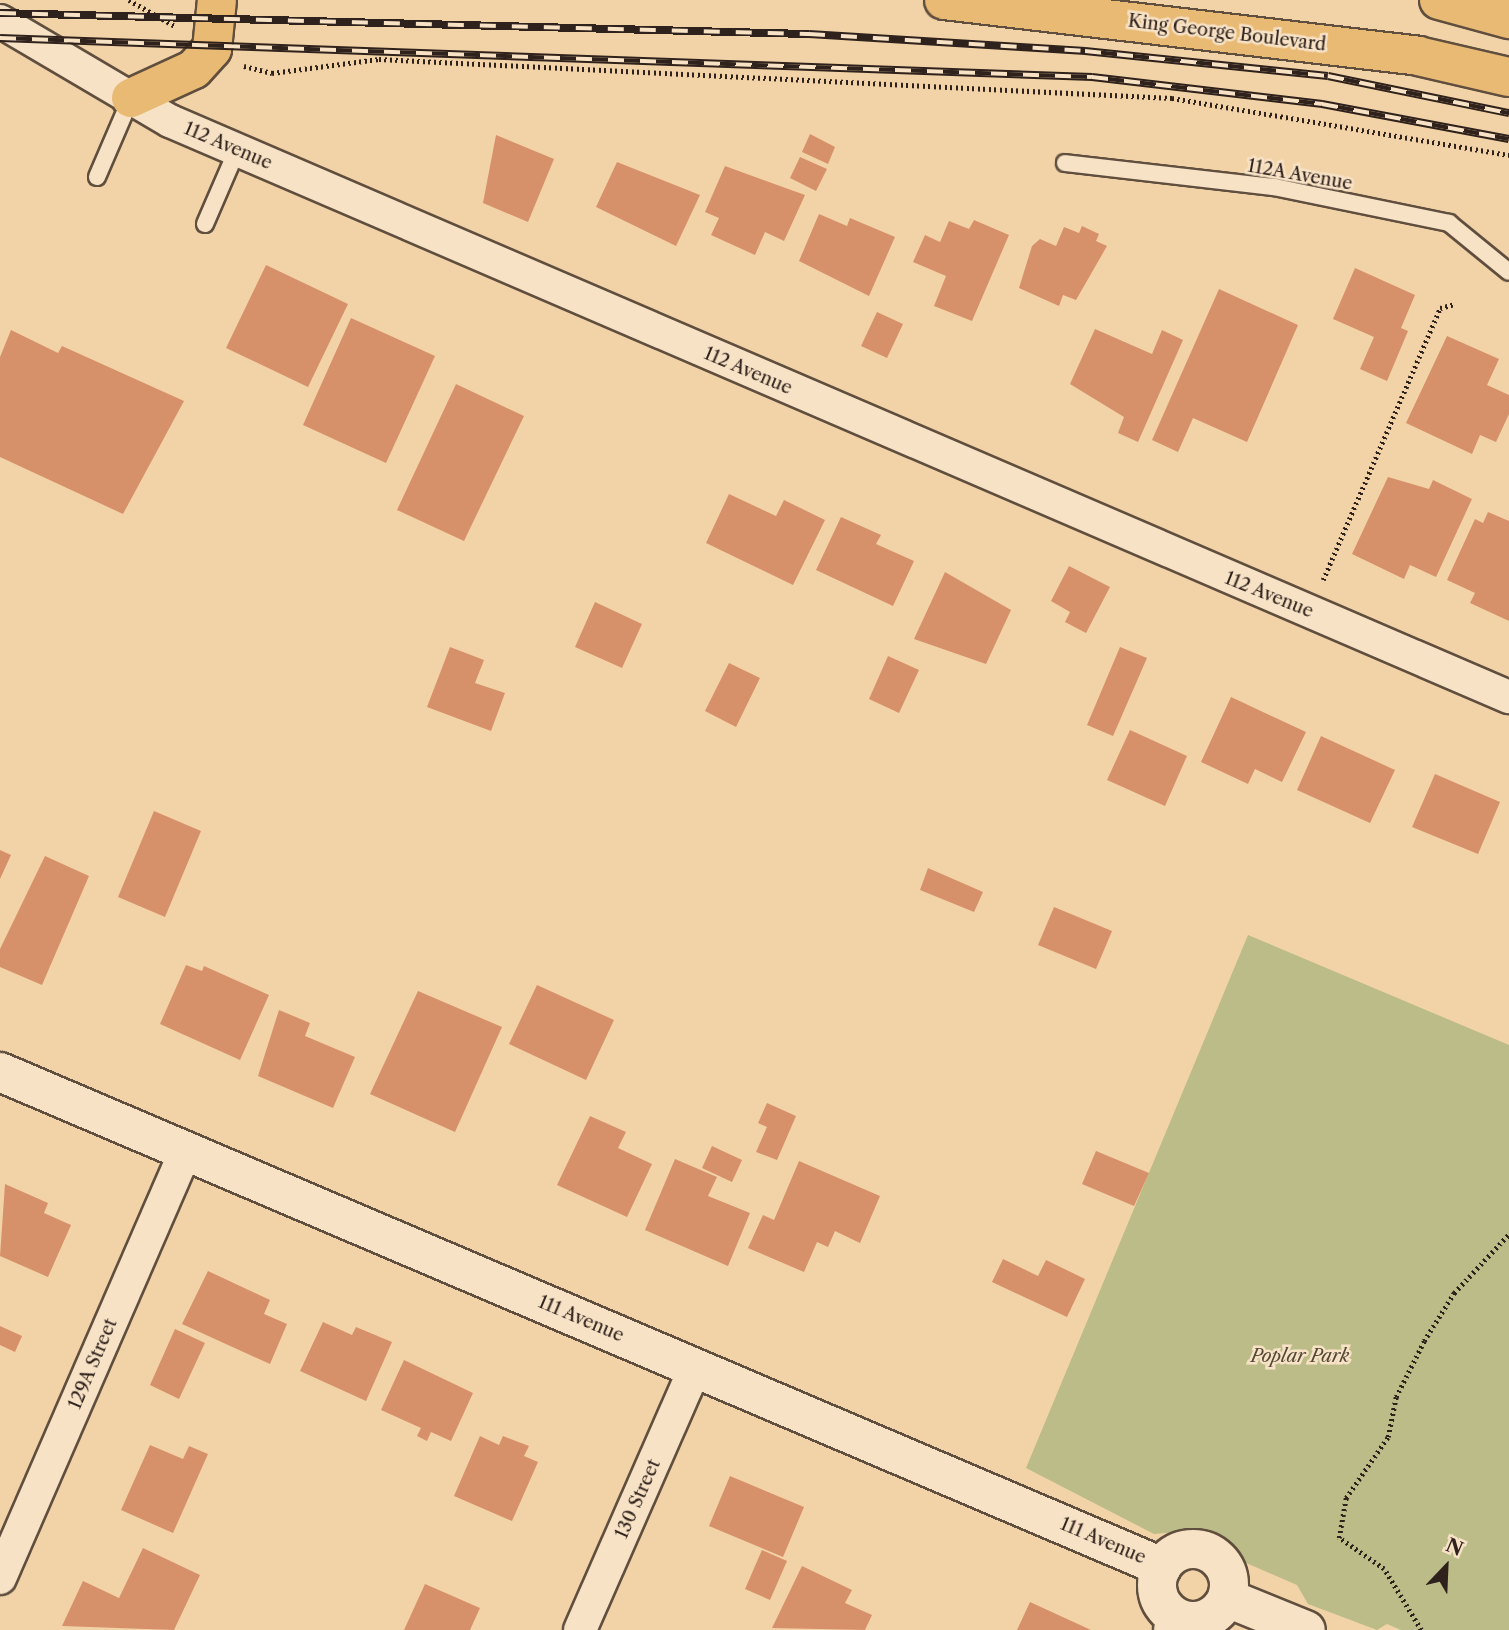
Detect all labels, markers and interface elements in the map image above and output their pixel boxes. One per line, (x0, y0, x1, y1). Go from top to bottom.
street label: King George Boulevard (1127, 10, 1327, 56)
street label: 112 Avenue (180, 118, 276, 174)
street label: 112A Avenue (1245, 155, 1355, 195)
street label: 112 Avenue (700, 343, 796, 399)
street label: 112 Avenue (1221, 567, 1317, 623)
street label: 111 Avenue (535, 1291, 627, 1347)
street label: 129A Street (64, 1315, 122, 1413)
park label: Poplar Park (1251, 1345, 1349, 1367)
street label: 130 Street (611, 1456, 665, 1542)
street label: 111 Avenue (1057, 1513, 1149, 1569)
north arrow (1411, 1532, 1481, 1602)
text: N (1442, 1533, 1466, 1561)

